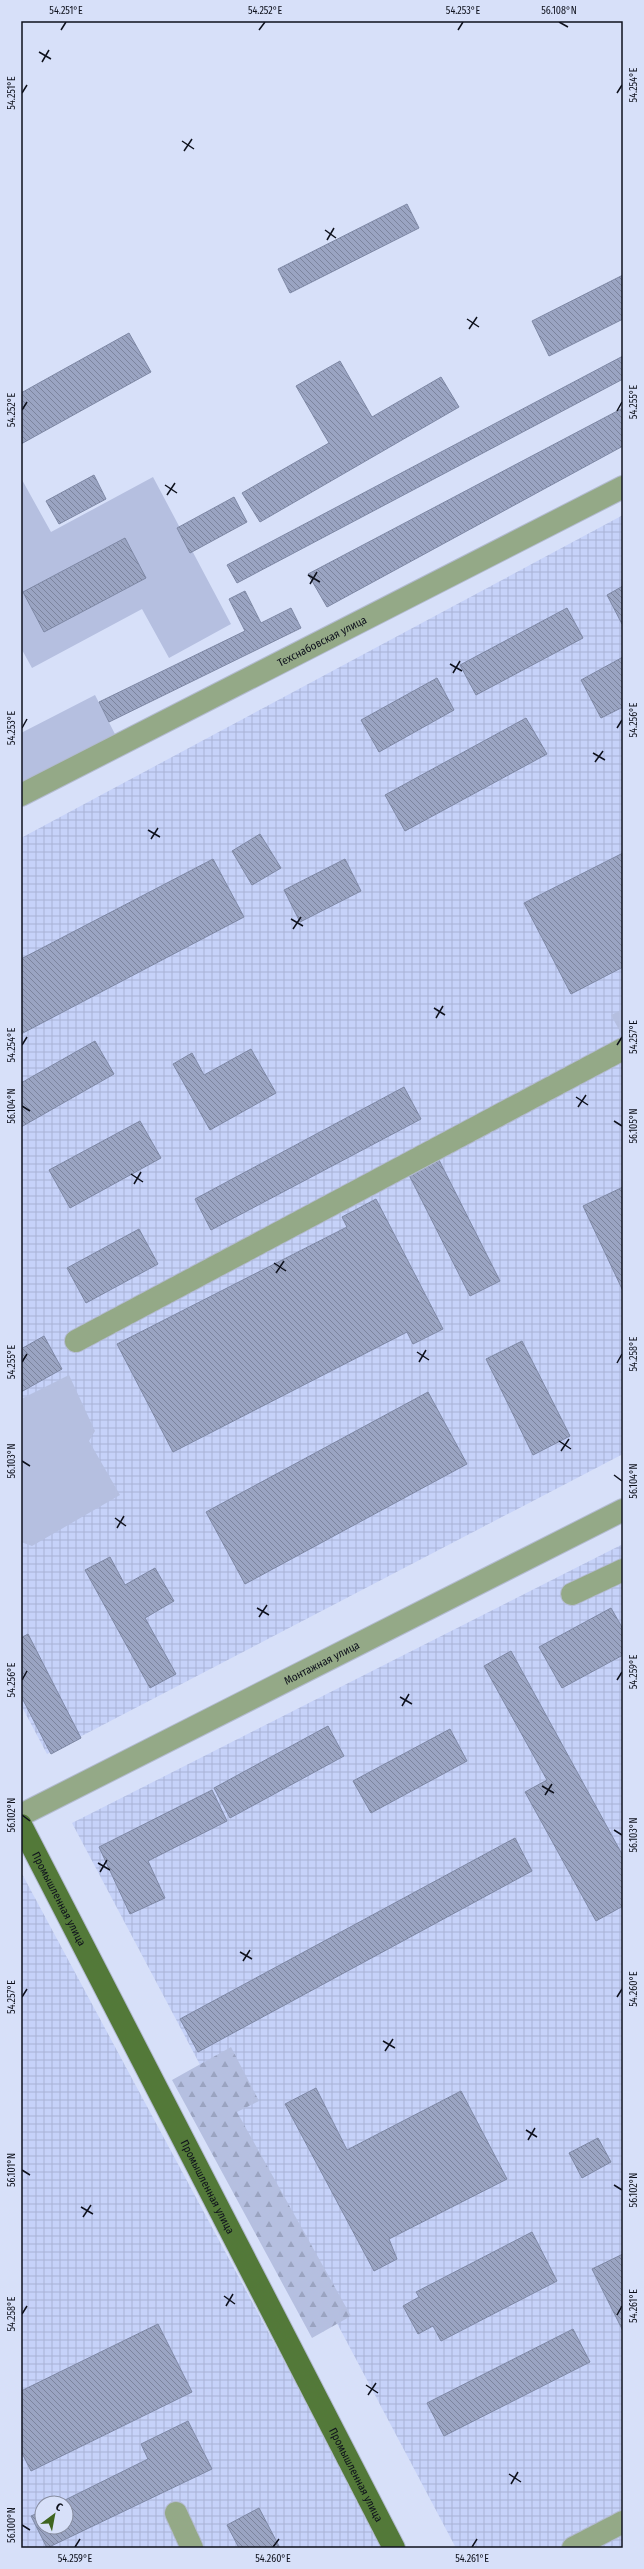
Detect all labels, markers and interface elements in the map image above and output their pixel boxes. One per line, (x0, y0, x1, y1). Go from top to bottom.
text: 54.251°E (49, 5, 83, 17)
text: 54.252°E (248, 5, 282, 17)
text: 54.253°E (446, 5, 480, 17)
text: 56.108°N (541, 5, 577, 17)
text: 54.254°E (628, 67, 640, 102)
text: 54.251°E (6, 76, 18, 110)
text: 54.255°E (628, 385, 640, 419)
text: 54.252°E (6, 393, 18, 427)
street label: Техснабовская улица (275, 613, 369, 669)
text: 54.256°E (628, 702, 640, 737)
text: 54.253°E (6, 711, 18, 745)
text: 54.257°E (628, 1020, 640, 1054)
text: 54.254°E (6, 1027, 18, 1062)
text: 56.104°N (6, 1088, 18, 1124)
text: 56.105°N (628, 1108, 640, 1144)
text: 54.258°E (628, 1336, 640, 1371)
text: 54.255°E (6, 1345, 18, 1379)
text: 56.103°N (6, 1444, 18, 1478)
text: 56.104°N (628, 1463, 640, 1499)
street label: Монтажная улица (282, 1638, 362, 1687)
text: 54.259°E (628, 1654, 640, 1689)
text: 54.256°E (6, 1662, 18, 1697)
text: 56.102°N (6, 1798, 18, 1832)
text: 56.103°N (628, 1818, 640, 1852)
street label: Промышленная улица (29, 1850, 89, 1948)
text: 54.260°E (628, 1971, 640, 2007)
text: 54.257°E (6, 1980, 18, 2014)
street label: Промышленная улица (178, 2137, 237, 2236)
text: 56.101°N (6, 2153, 18, 2187)
text: 56.102°N (628, 2173, 640, 2207)
text: 54.261°E (628, 2289, 640, 2323)
text: 54.258°E (6, 2296, 18, 2331)
street label: Промышленная улица (327, 2425, 386, 2524)
north arrow (34, 2495, 74, 2535)
text: С (53, 2500, 65, 2514)
text: 56.100°N (6, 2507, 18, 2543)
text: 54.259°E (58, 2553, 93, 2565)
text: 54.260°E (255, 2553, 291, 2565)
text: 54.261°E (455, 2553, 489, 2565)

